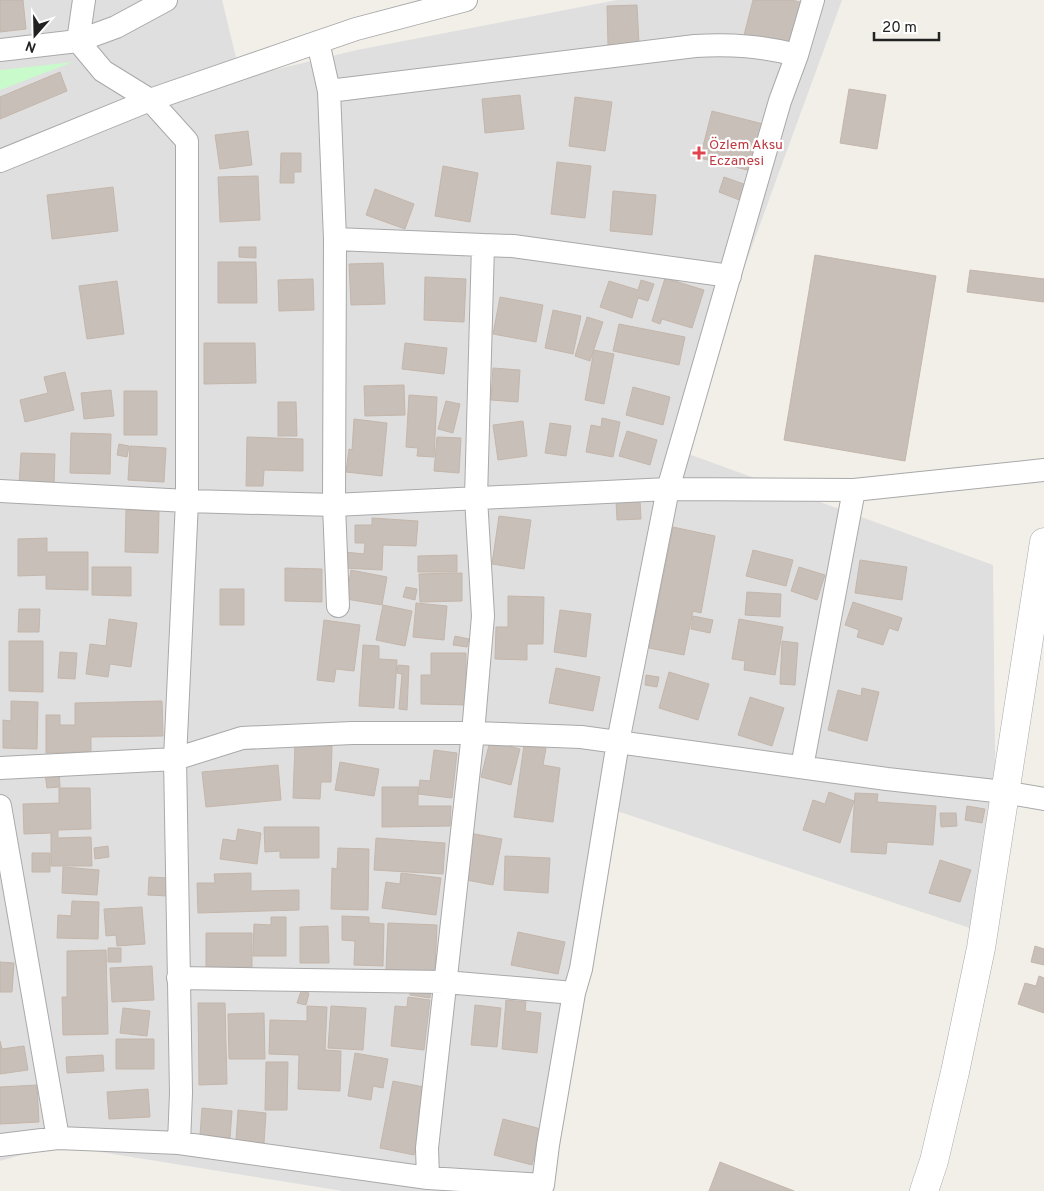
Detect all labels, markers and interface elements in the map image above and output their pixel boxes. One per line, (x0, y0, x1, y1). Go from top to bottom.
north arrow (10, 10, 60, 60)
scale bar (874, 10, 939, 42)
text: 20 m (882, 19, 917, 38)
text: N (23, 36, 39, 56)
place label: Özlem Aksu Eczanesi (709, 136, 783, 170)
marker: Özlem Aksu Eczanesi (693, 147, 705, 159)

